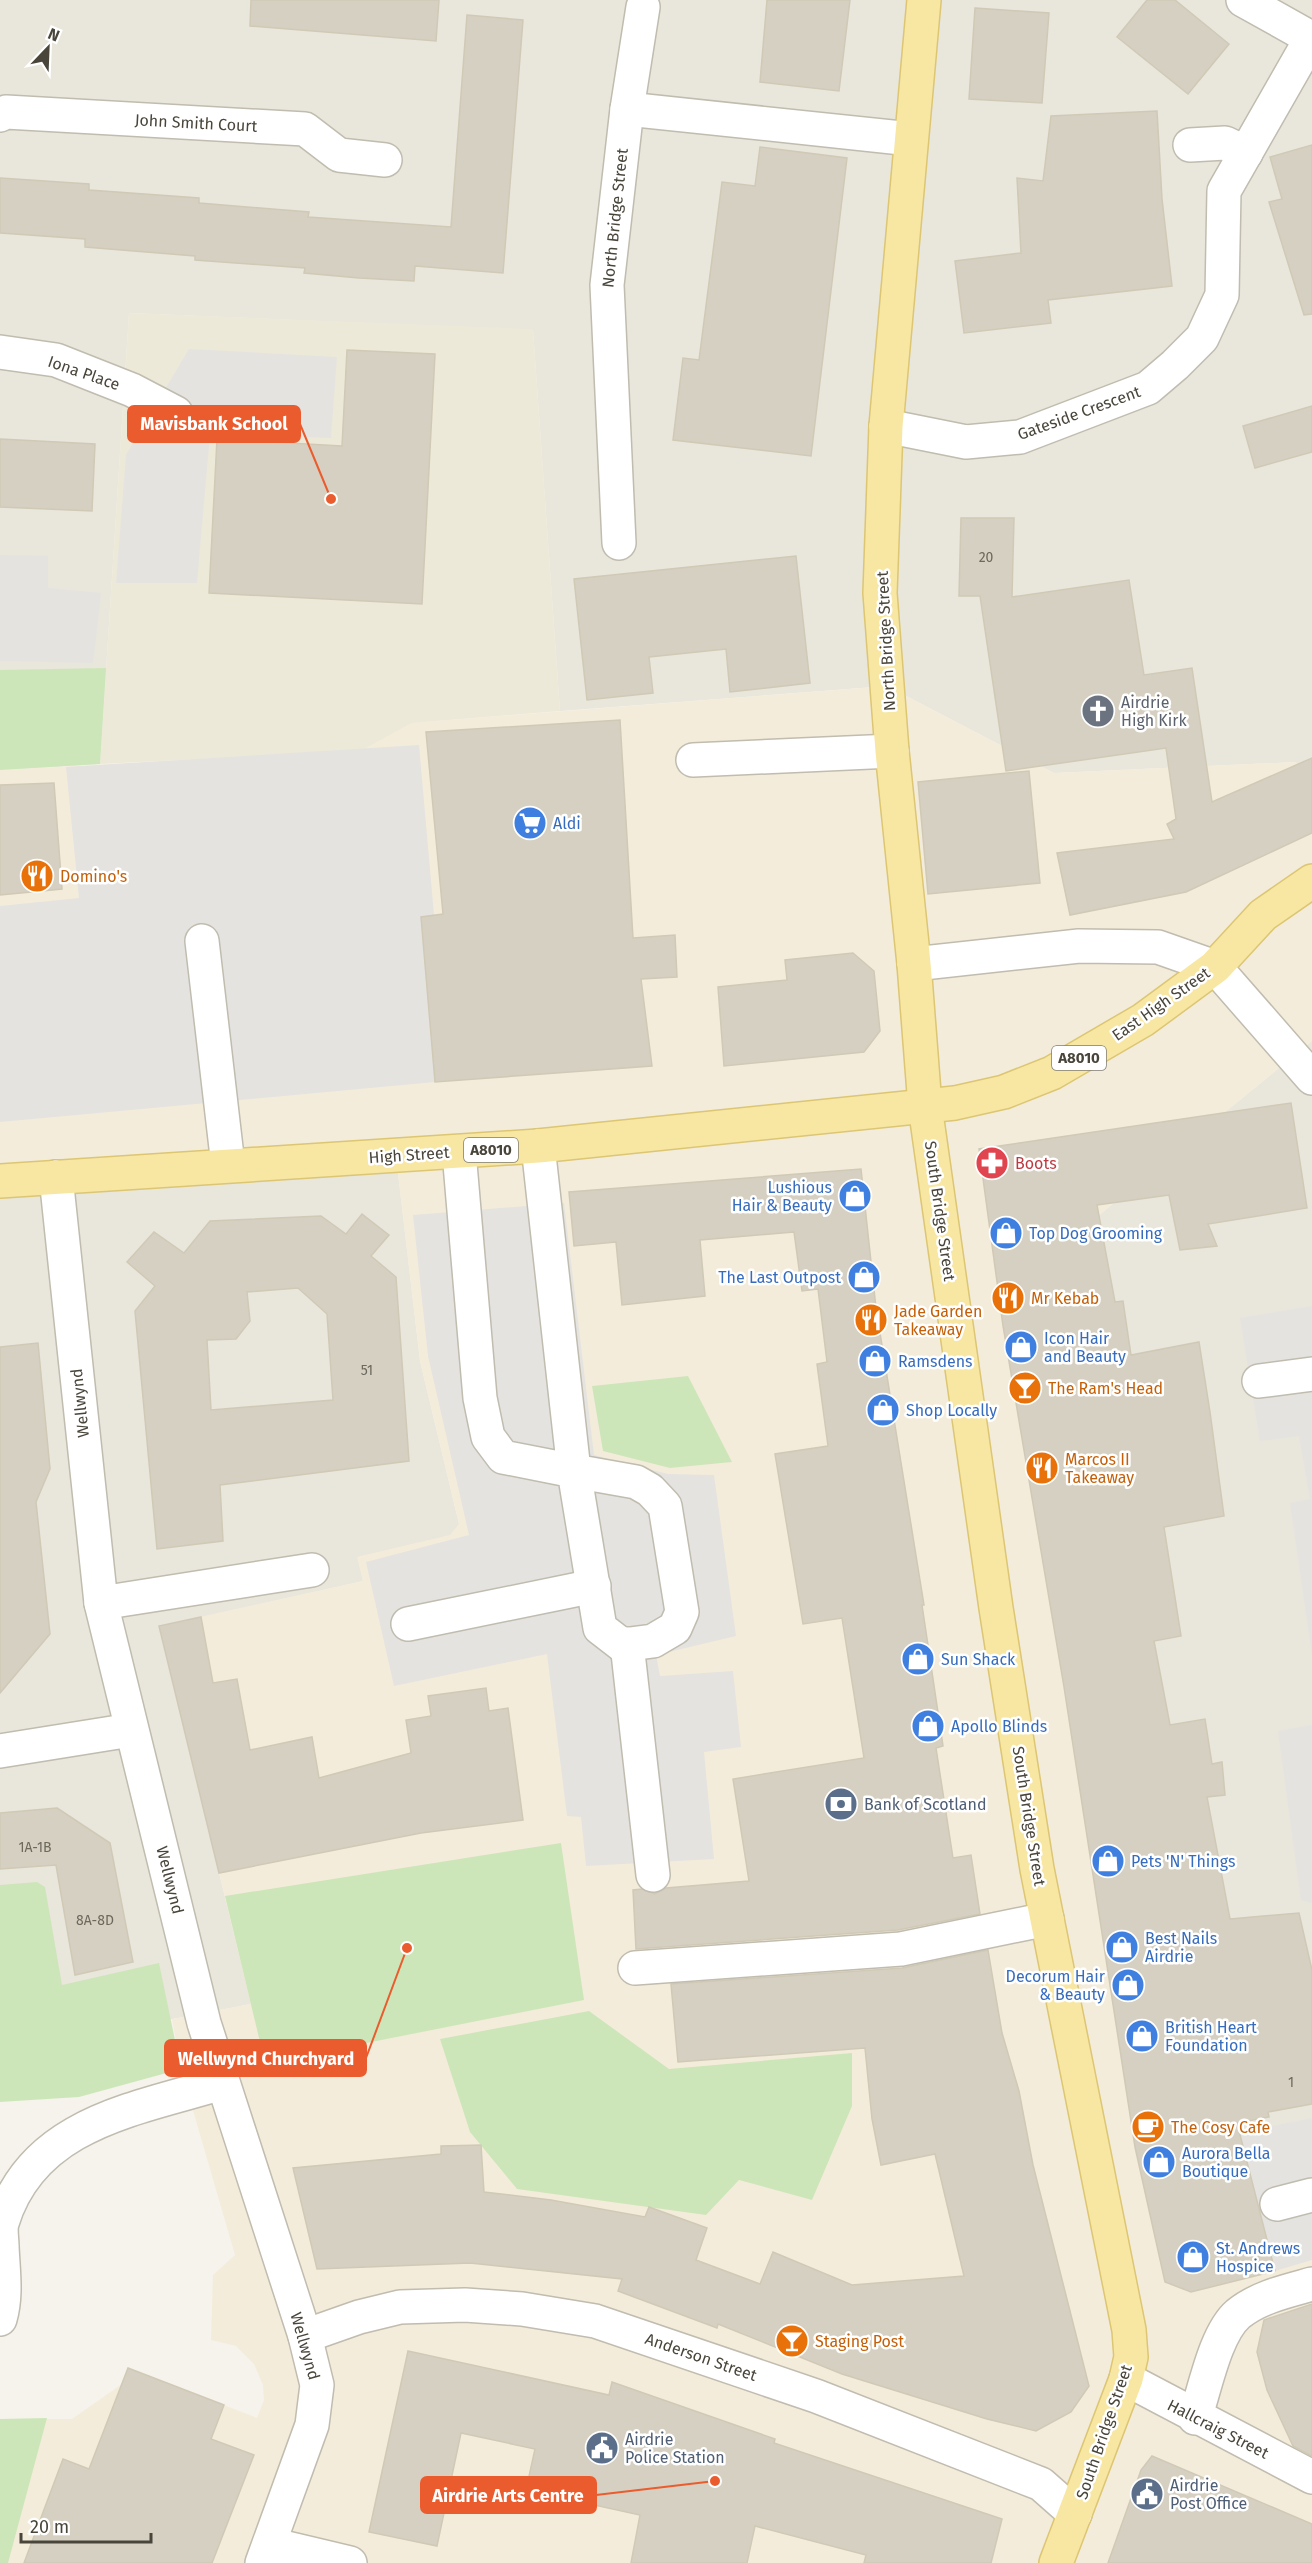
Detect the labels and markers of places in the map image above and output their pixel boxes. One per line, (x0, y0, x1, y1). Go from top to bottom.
callout: Mavisbank School (128, 406, 300, 442)
church icon: Airdrie High Kirk (1080, 693, 1116, 729)
place label: Airdrie High Kirk (1121, 693, 1187, 730)
supermarket icon: Aldi (512, 805, 548, 841)
place label: Aldi (553, 814, 581, 833)
restaurant icon: Domino's (19, 858, 55, 894)
place label: Domino's (60, 867, 127, 886)
pharmacy icon: Boots (974, 1145, 1010, 1181)
place label: Boots (1015, 1154, 1057, 1173)
place label: Lushious Hair & Beauty (732, 1178, 832, 1215)
shop icon: Lushious Hair & Beauty (837, 1178, 873, 1214)
shop icon: Top Dog Grooming (988, 1215, 1024, 1251)
place label: Top Dog Grooming (1029, 1224, 1163, 1243)
shop icon: The Last Outpost (846, 1259, 882, 1295)
place label: The Last Outpost (718, 1268, 841, 1287)
restaurant icon: Mr Kebab (990, 1280, 1026, 1316)
place label: Mr Kebab (1031, 1289, 1099, 1308)
restaurant icon: Jade Garden Takeaway (853, 1302, 889, 1338)
place label: Jade Garden Takeaway (894, 1302, 982, 1339)
shop icon: Icon Hair and Beauty (1003, 1329, 1039, 1365)
place label: Icon Hair and Beauty (1044, 1329, 1126, 1366)
shop icon: Ramsdens (857, 1343, 893, 1379)
place label: Ramsdens (898, 1352, 973, 1371)
bar icon: The Ram's Head (1007, 1370, 1043, 1406)
place label: The Ram's Head (1048, 1379, 1163, 1398)
shop icon: Shop Locally (865, 1392, 901, 1428)
place label: Shop Locally (906, 1401, 997, 1420)
restaurant icon: Marcos II Takeaway (1024, 1450, 1060, 1486)
place label: Marcos II Takeaway (1065, 1450, 1134, 1487)
shop icon: Sun Shack (900, 1641, 936, 1677)
place label: Sun Shack (941, 1650, 1016, 1669)
shop icon: Apollo Blinds (910, 1708, 946, 1744)
place label: Apollo Blinds (951, 1717, 1047, 1736)
bank icon: Bank of Scotland (823, 1786, 859, 1822)
place label: Bank of Scotland (864, 1795, 986, 1814)
shop icon: Pets 'N' Things (1090, 1843, 1126, 1879)
place label: Pets 'N' Things (1131, 1852, 1235, 1871)
shop icon: Best Nails Airdrie (1104, 1929, 1140, 1965)
place label: Best Nails Airdrie (1145, 1929, 1217, 1966)
place label: Decorum Hair & Beauty (1006, 1967, 1106, 2004)
shop icon: Decorum Hair & Beauty (1110, 1967, 1146, 2003)
shop icon: British Heart Foundation (1124, 2018, 1160, 2054)
place label: British Heart Foundation (1165, 2018, 1257, 2055)
callout: Wellwynd Churchyard (165, 2040, 366, 2076)
cafe icon: The Cosy Cafe (1130, 2109, 1166, 2145)
place label: The Cosy Cafe (1171, 2118, 1270, 2137)
shop icon: Aurora Bella Boutique (1141, 2144, 1177, 2180)
place label: Aurora Bella Boutique (1182, 2144, 1271, 2181)
shop icon: St. Andrews Hospice (1175, 2239, 1211, 2275)
place label: St. Andrews Hospice (1216, 2239, 1300, 2276)
bar icon: Staging Post (774, 2323, 810, 2359)
place label: Staging Post (815, 2332, 904, 2351)
public building icon: Airdrie Police Station (584, 2430, 620, 2466)
place label: Airdrie Police Station (625, 2430, 725, 2467)
public building icon: Airdrie Post Office (1129, 2476, 1165, 2512)
place label: Airdrie Post Office (1170, 2476, 1247, 2513)
callout: Airdrie Arts Centre (421, 2477, 596, 2513)

